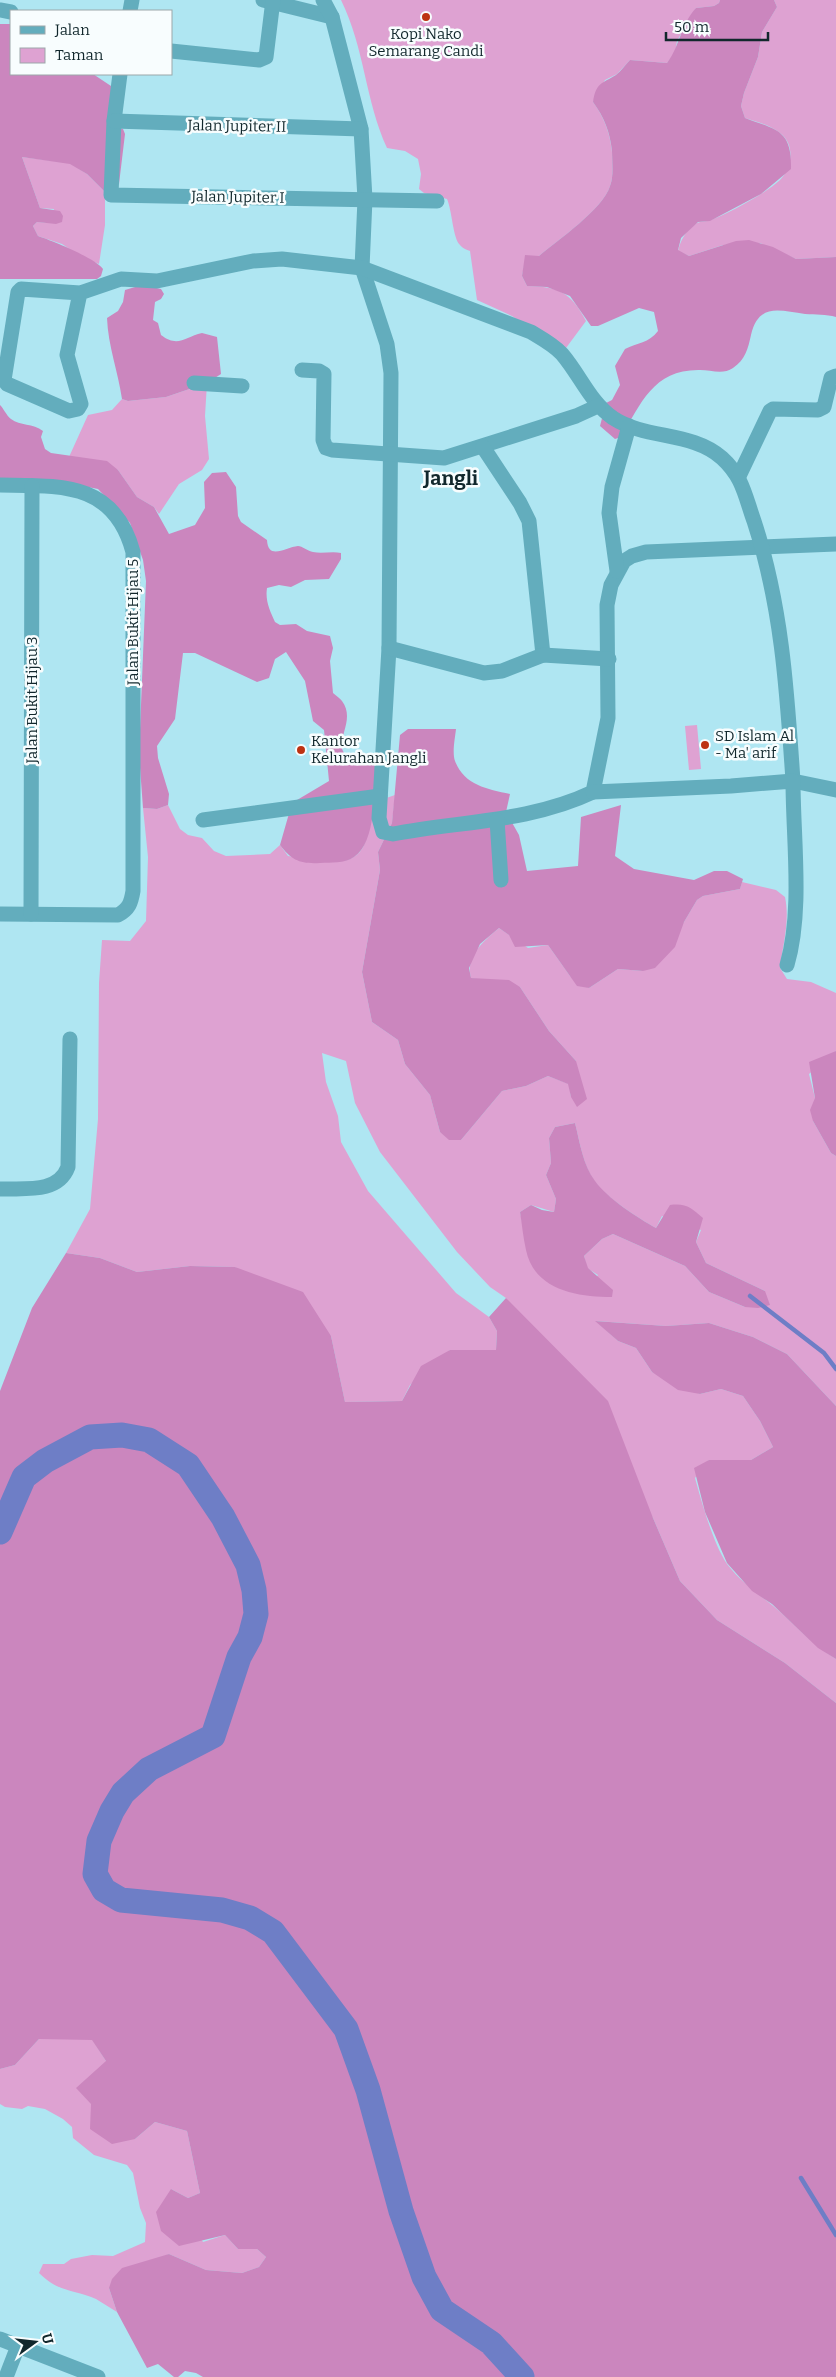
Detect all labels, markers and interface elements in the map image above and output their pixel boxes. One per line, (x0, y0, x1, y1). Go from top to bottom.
legend (10, 10, 172, 75)
scale bar (666, 10, 768, 42)
marker: Kopi Nako Semarang Candi (420, 11, 432, 23)
text: 50 m (674, 18, 710, 36)
text: Jalan (54, 21, 90, 39)
place label: Kopi Nako Semarang Candi (368, 25, 484, 60)
text: Taman (55, 46, 104, 64)
street label: Jalan Jupiter II (186, 116, 287, 136)
street label: Jalan Jupiter I (190, 187, 285, 207)
district label: Jangli (423, 466, 479, 490)
street label: Jalan Bukit Hijau 5 (124, 559, 142, 686)
street label: Jalan Bukit Hijau 3 (23, 636, 41, 765)
place label: SD Islam Al - Ma' arif (715, 727, 794, 762)
place label: Kantor Kelurahan Jangli (311, 732, 427, 767)
marker: SD Islam Al - Ma' arif (699, 739, 711, 751)
marker: Kantor Kelurahan Jangli (295, 744, 307, 756)
north arrow (10, 2317, 60, 2367)
text: U (38, 2332, 57, 2347)

